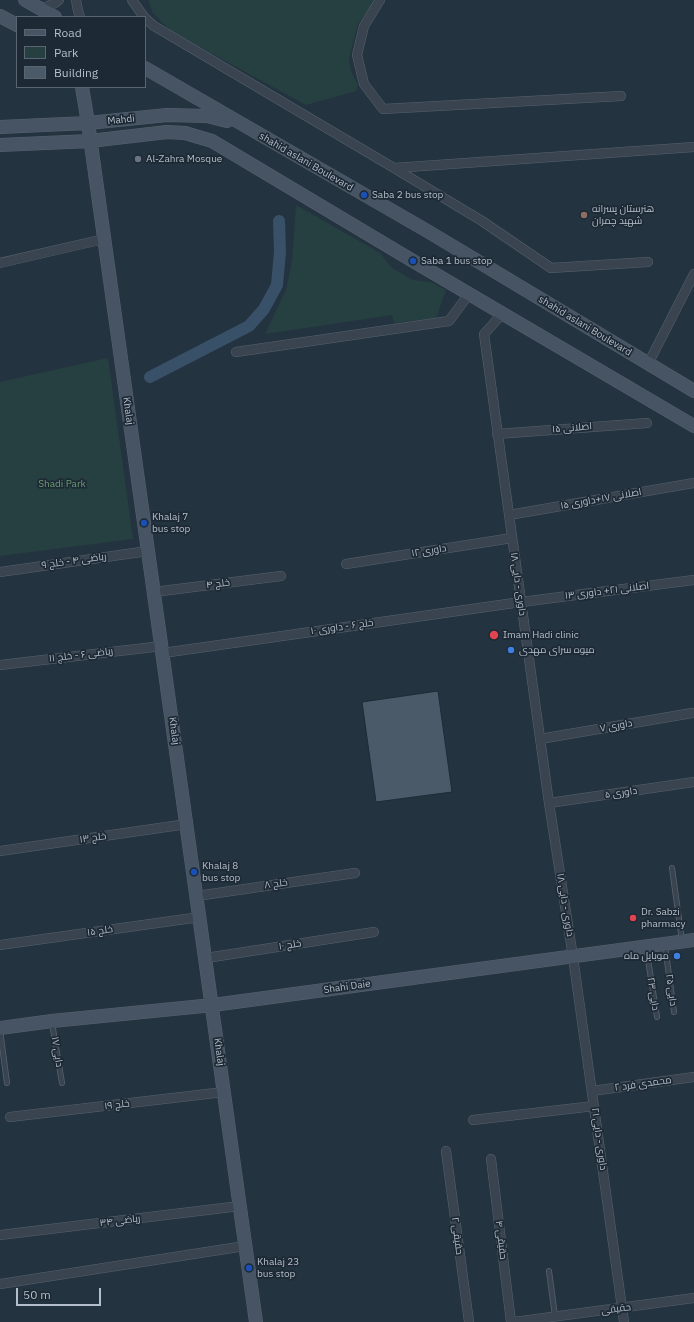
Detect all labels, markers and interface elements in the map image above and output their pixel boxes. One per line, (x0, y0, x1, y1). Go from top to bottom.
legend (16, 16, 146, 88)
text: Road (54, 25, 82, 40)
text: Park (54, 45, 78, 60)
text: Building (54, 65, 98, 80)
street label: Mahdi (107, 113, 135, 127)
street label: shahid aslani Boulevard (257, 130, 355, 194)
place label: Al-Zahra Mosque (146, 153, 222, 165)
marker: Al-Zahra Mosque (133, 154, 143, 164)
place label: Saba 2 bus stop (372, 189, 443, 201)
marker: Saba 2 bus stop (359, 190, 369, 200)
place label: هنرستان پسرانه شهید چمران (592, 203, 654, 226)
marker: هنرستان پسرانه شهید چمران (579, 210, 589, 220)
place label: Saba 1 bus stop (421, 255, 492, 267)
marker: Saba 1 bus stop (408, 256, 418, 266)
street label: shahid aslani Boulevard (536, 293, 634, 359)
street label: Khalaj (120, 396, 136, 426)
street label: اصلانی ۱۵ (552, 420, 592, 436)
park label: Shadi Park (38, 478, 86, 490)
street label: اصلانی ۱۷+داوری ۱۵ (559, 486, 643, 512)
place label: Khalaj 7 bus stop (152, 511, 190, 534)
marker: Khalaj 7 bus stop (139, 518, 149, 528)
street label: داوری ۱۲ (411, 542, 447, 560)
street label: ریاضی ۴ - خلج ۹ (41, 551, 107, 571)
street label: داوری - دایی ۱۸ (508, 551, 528, 617)
street label: خلج ۴ (205, 577, 231, 591)
street label: اصلانی ۲۱+ داوری ۱۳ (564, 580, 650, 602)
street label: خلج ۶ - داوری ۱۰ (310, 617, 374, 637)
marker: Imam Hadi clinic (488, 629, 500, 641)
place label: Imam Hadi clinic (503, 629, 579, 641)
place label: میوه سرای مهدی (519, 644, 595, 656)
street label: ریاضی ۶ - خلج ۱۱ (48, 645, 114, 665)
marker: میوه سرای مهدی (506, 645, 516, 655)
street label: Khalaj (166, 716, 182, 746)
street label: داوری ۷ (599, 717, 633, 735)
street label: داوری ۵ (604, 785, 638, 801)
street label: خلج ۱۳ (79, 830, 107, 846)
place label: Khalaj 8 bus stop (202, 860, 240, 884)
marker: Khalaj 8 bus stop (189, 867, 199, 877)
street label: داوری - دایی ۱۸ (554, 872, 576, 938)
street label: خلج ۸ (264, 876, 288, 892)
place label: Dr. Sabzi pharmacy (641, 906, 686, 930)
marker: Dr. Sabzi pharmacy (628, 913, 638, 923)
street label: خلج ۱۵ (86, 923, 114, 939)
street label: خلج ۱۰ (278, 937, 302, 953)
place label: موبایل ماه (624, 950, 669, 962)
marker: موبایل ماه (672, 951, 682, 961)
street label: دایی ۲۵ (663, 973, 679, 1007)
street label: دایی ۲۳ (644, 977, 662, 1011)
street label: Shahi Daie (323, 978, 371, 996)
street label: دایی ۱۷ (49, 1036, 65, 1068)
street label: Khalaj (211, 1037, 227, 1067)
street label: محمدی فرد ۲ (614, 1074, 672, 1094)
street label: خلج ۱۹ (104, 1097, 130, 1113)
street label: داوری - دایی ۲۱ (589, 1107, 609, 1171)
street label: ریاضی ۳۴ (99, 1213, 141, 1229)
street label: حقیقی ۲ (449, 1217, 465, 1255)
street label: حقیقی ۴ (493, 1220, 509, 1260)
place label: Khalaj 23 bus stop (257, 1256, 299, 1280)
marker: Khalaj 23 bus stop (244, 1263, 254, 1273)
scale bar (18, 1280, 103, 1306)
text: 50 m (23, 1287, 51, 1302)
street label: حقیقی (600, 1301, 632, 1317)

